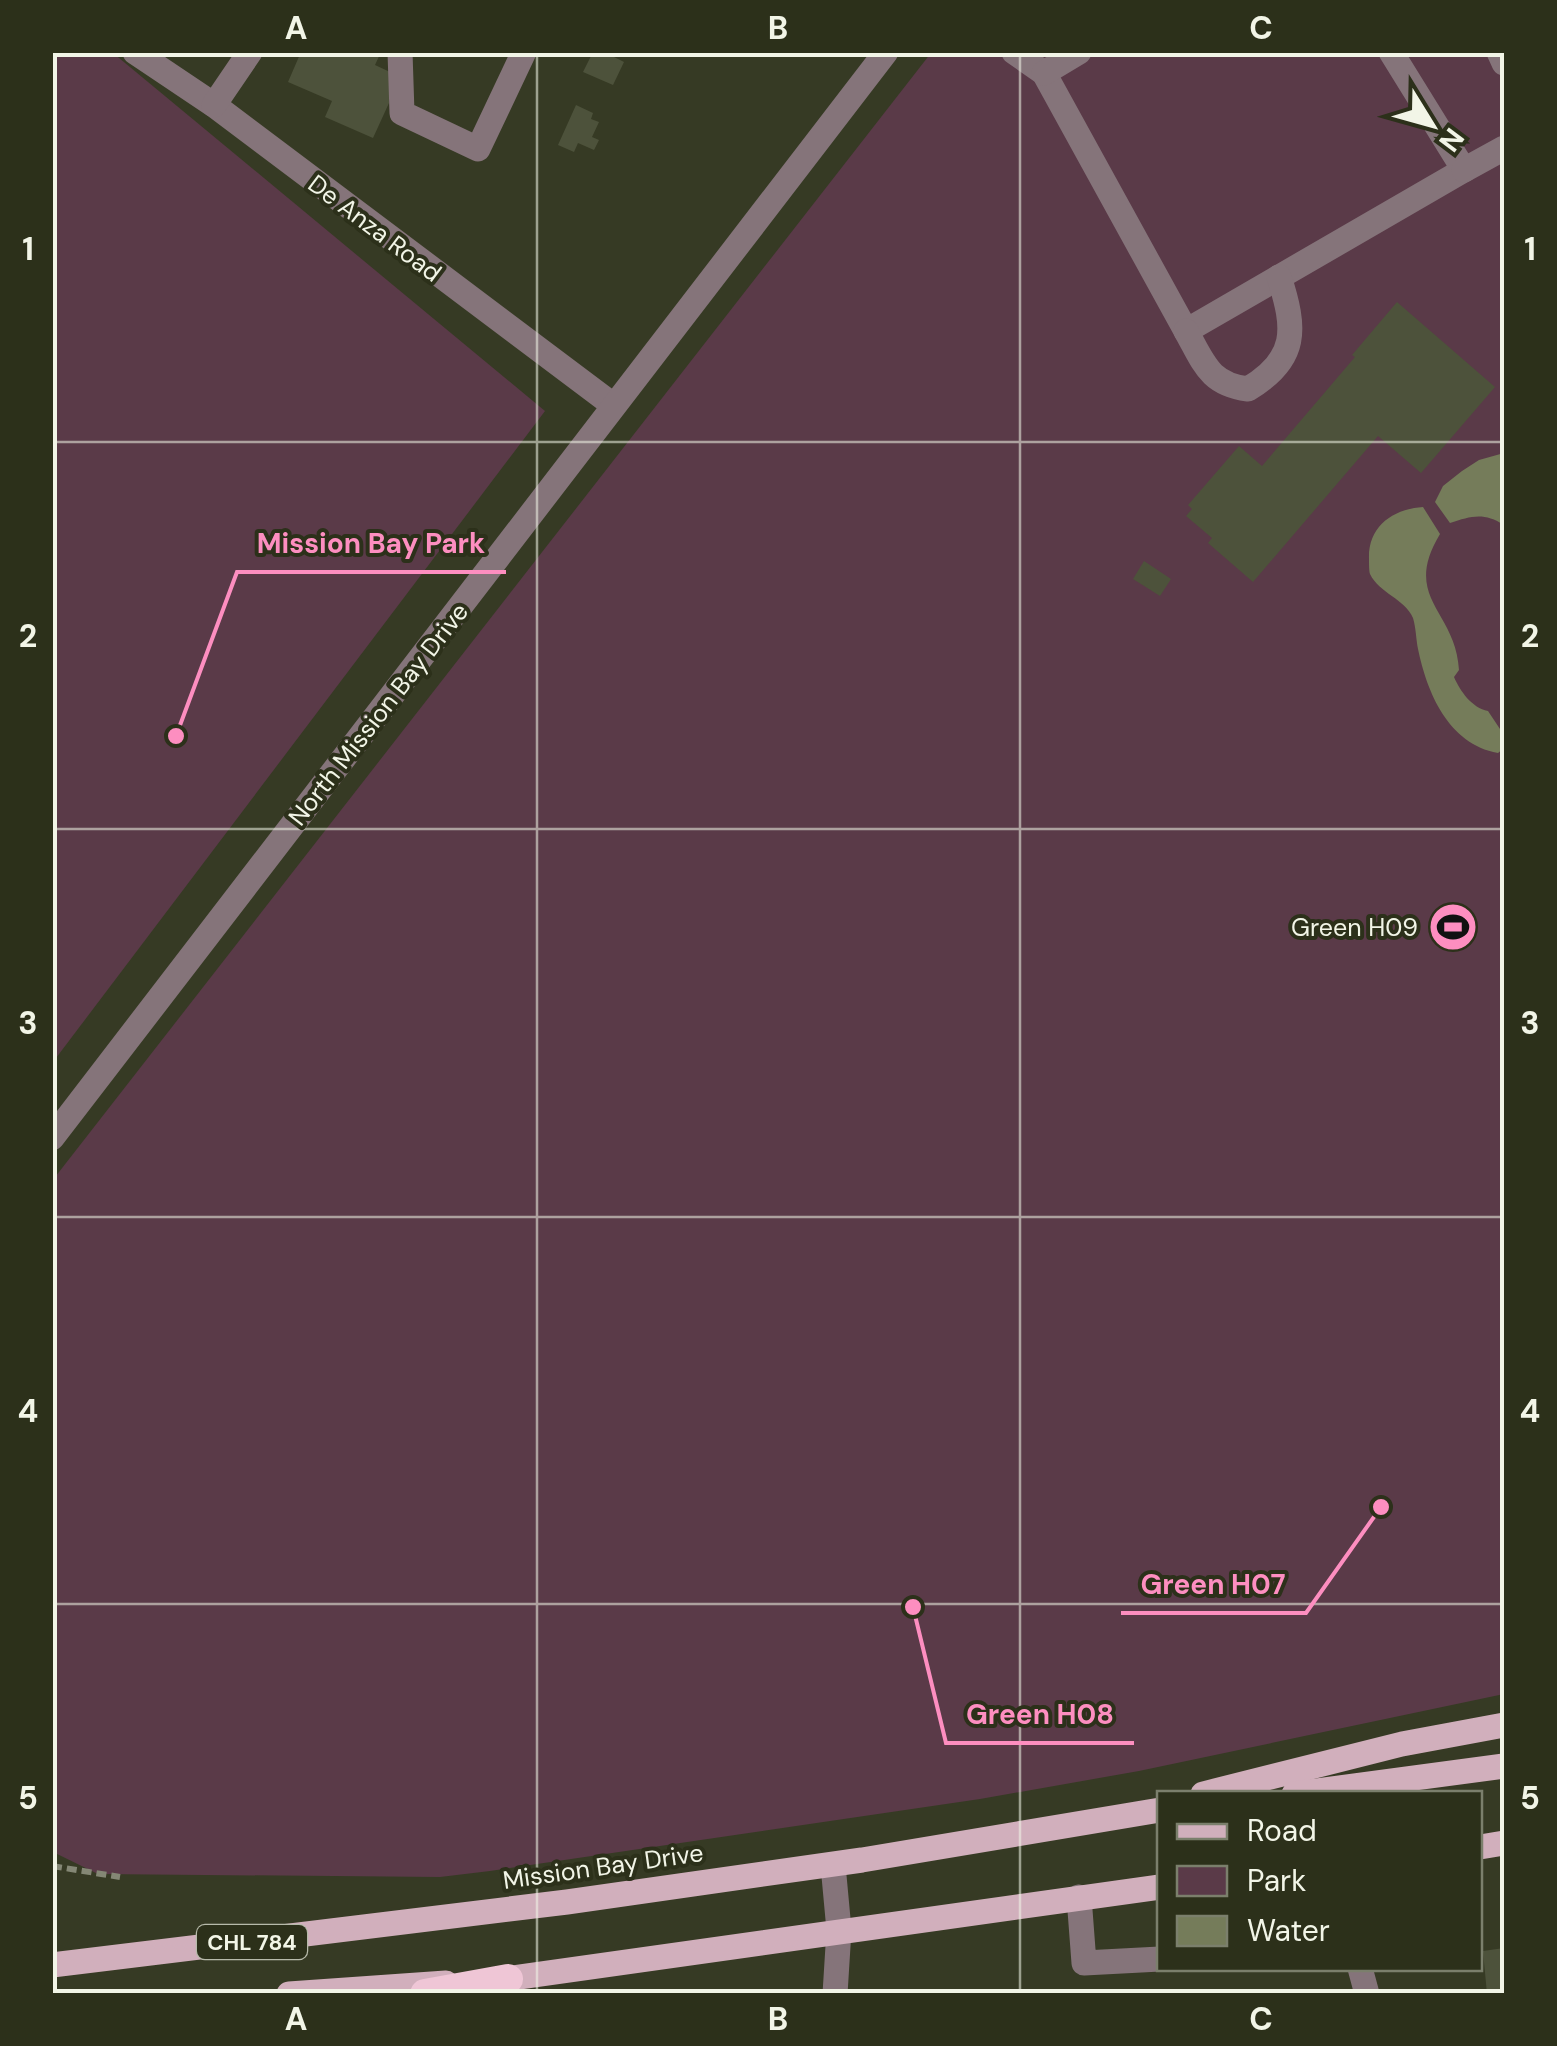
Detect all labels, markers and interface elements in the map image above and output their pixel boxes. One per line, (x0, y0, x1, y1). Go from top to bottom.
text: A (285, 7, 307, 49)
text: B (768, 7, 788, 49)
text: C (1249, 7, 1273, 49)
north arrow (1382, 75, 1482, 175)
text: N (1431, 120, 1472, 159)
street label: De Anza Road (301, 167, 448, 289)
text: 1 (22, 228, 34, 270)
text: 1 (1524, 228, 1536, 270)
callout: Mission Bay Park (237, 514, 506, 572)
text: Mission Bay Park (257, 525, 485, 562)
street label: North Mission Bay Drive (281, 596, 476, 832)
text: 2 (19, 615, 37, 657)
text: 2 (1521, 615, 1539, 657)
sports icon: Green H09 (1427, 901, 1479, 953)
place label: Green H09 (1291, 911, 1418, 944)
text: 3 (18, 1002, 38, 1044)
text: 3 (1520, 1002, 1540, 1044)
text: 4 (18, 1390, 38, 1432)
text: 4 (1520, 1390, 1540, 1432)
callout: Green H07 (1121, 1555, 1306, 1613)
text: Green H07 (1140, 1566, 1286, 1603)
callout: Green H08 (946, 1685, 1134, 1743)
text: Green H08 (966, 1696, 1114, 1733)
text: 5 (18, 1777, 38, 1819)
text: 5 (1520, 1777, 1540, 1819)
legend (1157, 1791, 1482, 1971)
text: Road (1247, 1811, 1317, 1850)
street label: Mission Bay Drive (501, 1836, 705, 1897)
text: Park (1247, 1861, 1306, 1900)
text: Water (1247, 1911, 1330, 1950)
road number: CHL 784 (197, 1925, 307, 1959)
text: A (285, 1998, 307, 2040)
text: B (768, 1998, 788, 2040)
text: C (1249, 1998, 1273, 2040)

